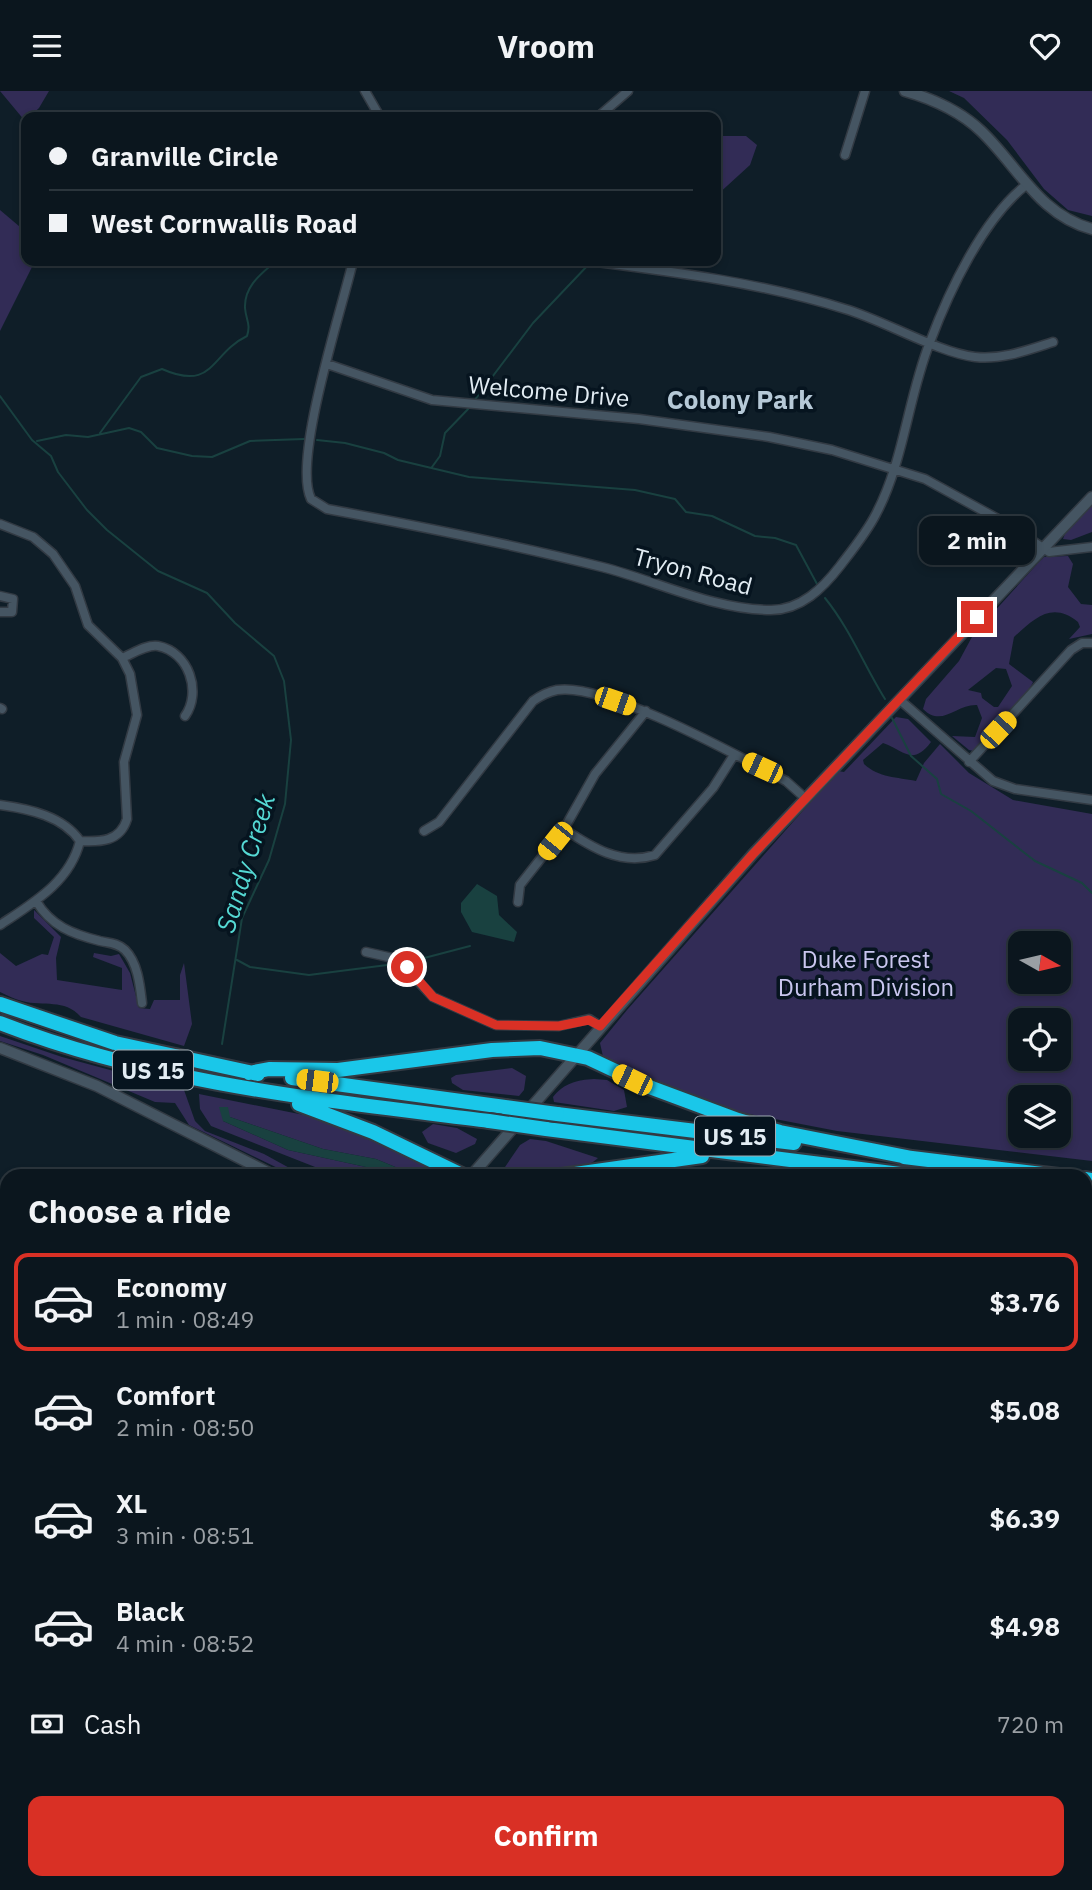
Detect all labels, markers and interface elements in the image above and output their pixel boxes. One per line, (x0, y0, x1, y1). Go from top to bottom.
text: Vroom (497, 25, 595, 67)
icon: menu (28, 27, 66, 65)
icon: heart (1026, 27, 1064, 65)
text: Granville Circle (91, 139, 278, 173)
text: West Cornwallis Road (91, 206, 358, 240)
street label: Welcome Drive (467, 368, 631, 414)
district label: Colony Park (667, 382, 813, 416)
callout: 2 min (919, 515, 1035, 565)
text: 2 min (947, 525, 1007, 555)
street label: Tryon Road (630, 540, 756, 602)
route end (961, 601, 993, 633)
car (592, 684, 639, 718)
car (976, 707, 1021, 753)
car (739, 750, 786, 786)
water label: Sandy Creek (208, 789, 282, 937)
car (534, 818, 577, 864)
north arrow (1008, 931, 1071, 994)
map controls (1008, 931, 1071, 1148)
park label: Duke Forest Durham Division (778, 943, 954, 1003)
route start (391, 951, 423, 983)
button: locate (1008, 1008, 1071, 1071)
road number: US 15 (113, 1051, 193, 1089)
car (609, 1061, 656, 1099)
car (295, 1068, 340, 1094)
button: layers (1008, 1085, 1071, 1148)
road number: US 15 (695, 1117, 775, 1155)
text: Choose a ride (28, 1190, 231, 1232)
text: Economy (116, 1270, 227, 1304)
icon: car (32, 1271, 95, 1334)
text: $3.76 (990, 1285, 1060, 1319)
text: 1 min · 08:49 (116, 1304, 254, 1334)
text: Comfort (116, 1378, 215, 1412)
icon: car (32, 1379, 95, 1442)
text: $5.08 (990, 1393, 1060, 1427)
text: 2 min · 08:50 (116, 1412, 254, 1442)
text: XL (116, 1486, 147, 1520)
icon: car (32, 1487, 95, 1550)
text: $6.39 (990, 1501, 1060, 1535)
text: 3 min · 08:51 (116, 1520, 254, 1550)
text: Black (116, 1594, 184, 1628)
icon: car (32, 1595, 95, 1658)
text: $4.98 (990, 1609, 1060, 1643)
text: 4 min · 08:52 (116, 1628, 254, 1658)
icon: cash (28, 1705, 66, 1743)
text: Cash (84, 1707, 141, 1741)
text: 720 m (997, 1709, 1064, 1739)
button: Confirm (28, 1796, 1064, 1876)

